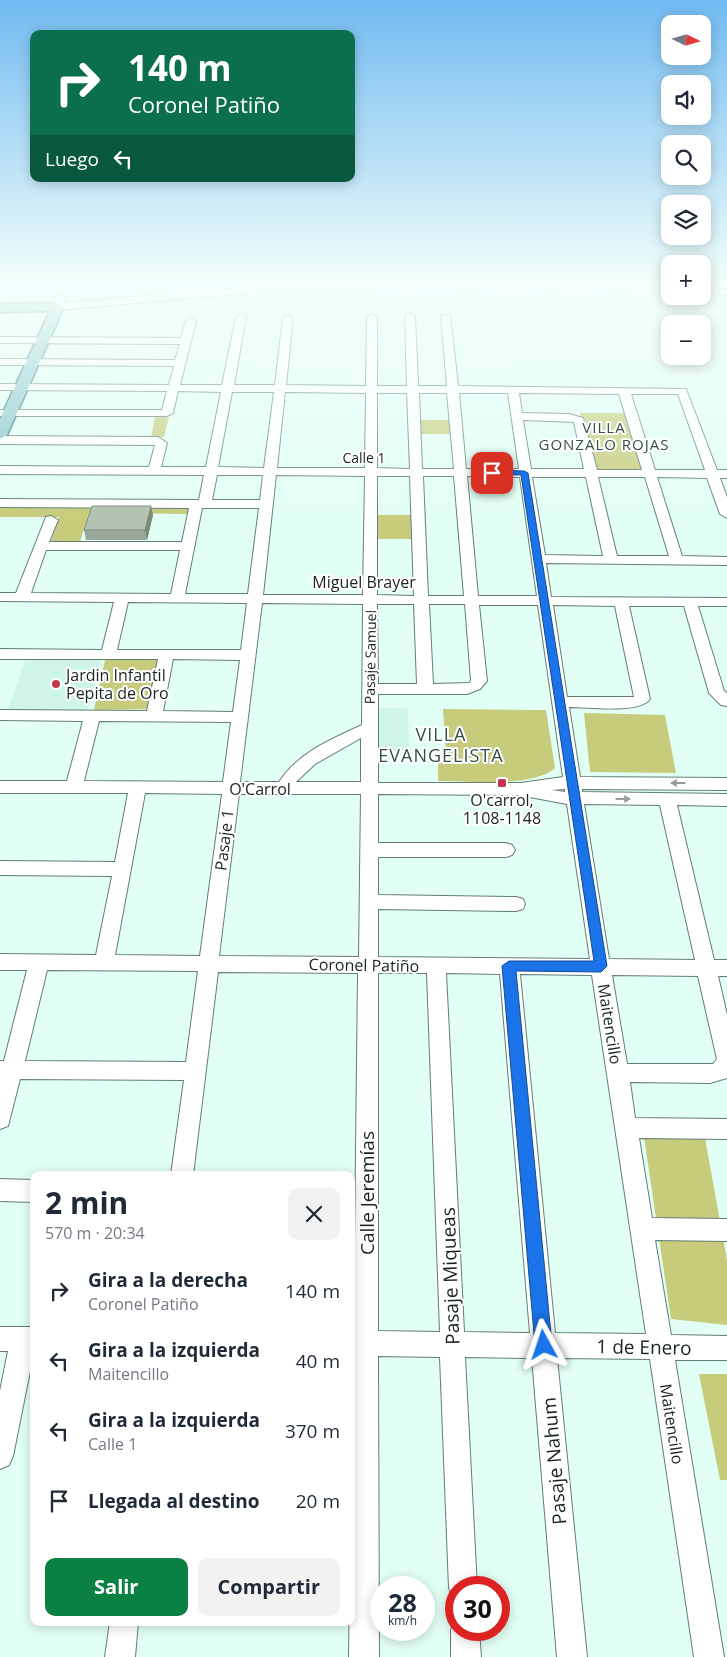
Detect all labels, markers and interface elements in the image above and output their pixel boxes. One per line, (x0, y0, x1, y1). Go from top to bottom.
north arrow (661, 15, 711, 65)
map controls (661, 15, 711, 365)
text: 140 m (128, 44, 232, 91)
icon: right (45, 50, 110, 115)
button: sound (661, 75, 711, 125)
text: Coronel Patiño (128, 89, 280, 119)
button: search (661, 135, 711, 185)
icon: left (109, 145, 137, 173)
text: Luego (45, 146, 99, 172)
button: layers (661, 195, 711, 245)
button: + (661, 255, 711, 305)
button: − (661, 315, 711, 365)
district label: VILLA GONZALO ROJAS (539, 417, 670, 454)
street label: Calle 1 (342, 448, 386, 467)
pin (471, 452, 513, 494)
icon: arrive (478, 459, 506, 487)
street label: Miguel Brayer (312, 571, 416, 593)
street label: Pasaje Samuel (360, 610, 380, 704)
place label: Jardin Infantil Pepita de Oro (64, 664, 169, 704)
marker: Jardin Infantil Pepita de Oro (50, 678, 62, 690)
district label: VILLA EVANGELISTA (378, 722, 504, 767)
marker: O'carrol, 1108-1148 (496, 777, 508, 789)
street label: O'Carrol (229, 778, 291, 800)
one-way arrow (670, 779, 686, 787)
place label: O'carrol, 1108-1148 (463, 789, 541, 829)
one-way arrow (615, 795, 631, 803)
street label: Pasaje 1 (209, 808, 239, 872)
street label: Coronel Patiño (309, 953, 419, 977)
street label: Maitencillo (593, 982, 627, 1066)
street label: Calle Jeremías (354, 1131, 380, 1255)
text: 2 min (45, 1182, 128, 1223)
button: close (288, 1188, 340, 1240)
street label: Pasaje Miqueas (435, 1207, 465, 1345)
text: 570 m · 20:34 (45, 1222, 145, 1244)
text: Gira a la derecha (88, 1267, 248, 1293)
icon: right (45, 1277, 73, 1305)
text: 140 m (285, 1278, 340, 1304)
text: Coronel Patiño (88, 1293, 199, 1315)
position arrow (517, 1318, 569, 1370)
street label: 1 de Enero (596, 1333, 692, 1361)
text: Gira a la izquierda (88, 1337, 260, 1363)
icon: left (45, 1347, 73, 1375)
text: 40 m (296, 1348, 340, 1374)
text: Maitencillo (88, 1363, 169, 1385)
street label: Maitencillo (655, 1382, 689, 1466)
street label: Pasaje Nahum (535, 1396, 573, 1526)
text: Gira a la izquierda (88, 1407, 260, 1433)
icon: left (45, 1417, 73, 1445)
text: 370 m (285, 1418, 340, 1444)
text: Calle 1 (88, 1433, 137, 1455)
icon: arrive (45, 1487, 73, 1515)
text: Llegada al destino (88, 1488, 260, 1514)
text: 20 m (296, 1488, 340, 1514)
button: Salir (45, 1558, 188, 1616)
button: Compartir (198, 1558, 340, 1616)
speed limit sign: 30 (445, 1576, 510, 1641)
text: 28 (388, 1585, 417, 1619)
text: km/h (388, 1612, 417, 1629)

